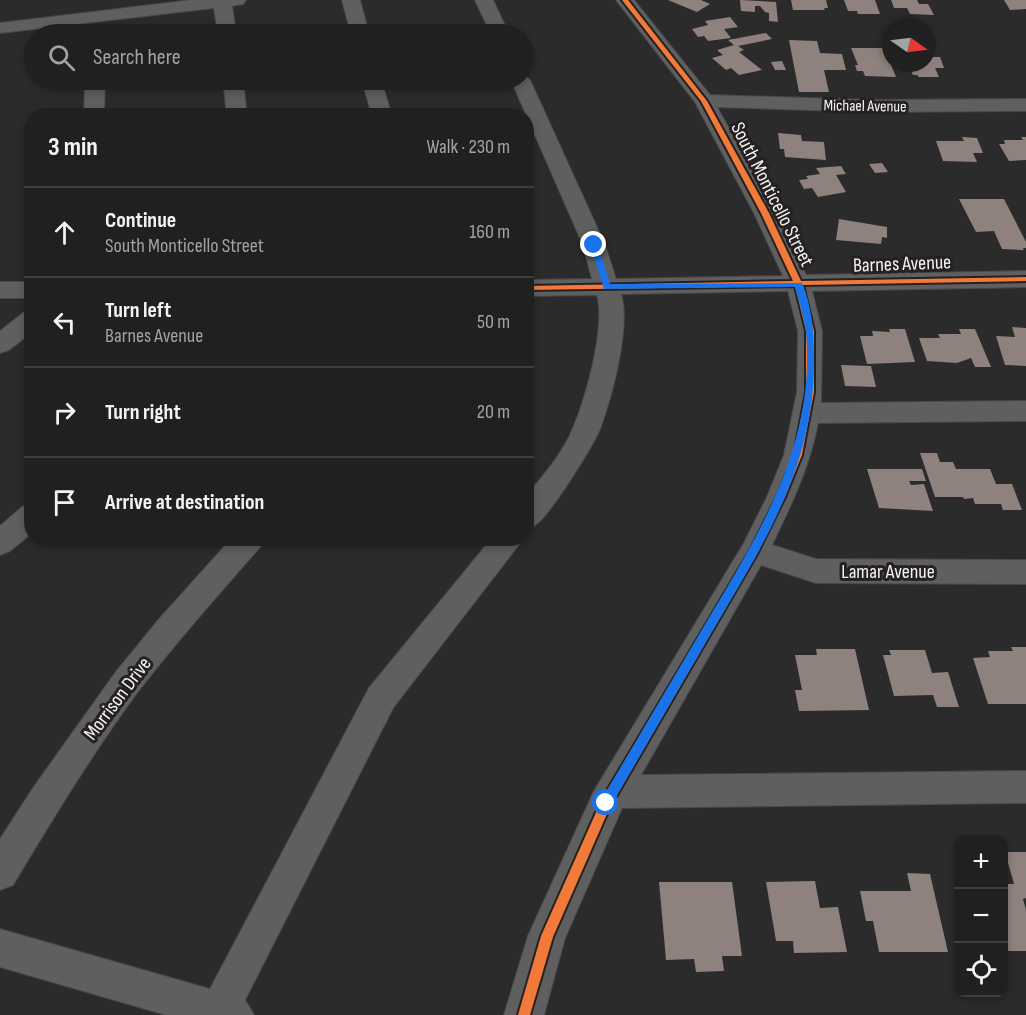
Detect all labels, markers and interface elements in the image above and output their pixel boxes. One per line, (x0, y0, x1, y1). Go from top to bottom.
north arrow (882, 18, 936, 72)
search box (24, 24, 534, 90)
icon: search (45, 41, 78, 74)
text: Search here (93, 44, 180, 71)
street label: Michael Avenue (823, 96, 907, 117)
street label: South Monticello Street (725, 118, 819, 271)
text: 3 min (48, 132, 98, 163)
text: Walk · 230 m (427, 135, 510, 159)
text: Continue (105, 207, 176, 234)
icon: ahead (48, 216, 81, 249)
text: 160 m (469, 220, 510, 244)
route end (580, 231, 606, 257)
text: South Monticello Street (105, 234, 264, 258)
street label: Barnes Avenue (853, 250, 952, 278)
text: Turn left (105, 297, 171, 324)
icon: left (48, 306, 81, 339)
text: 50 m (477, 310, 510, 334)
text: Barnes Avenue (105, 324, 203, 348)
icon: right (48, 396, 81, 429)
text: Turn right (105, 399, 181, 426)
text: 20 m (477, 400, 510, 424)
icon: arrive (48, 486, 81, 519)
text: Arrive at destination (105, 489, 264, 516)
street label: Lamar Avenue (841, 560, 935, 584)
street label: Morrison Drive (79, 652, 157, 745)
route start (592, 789, 618, 815)
map controls (954, 835, 1008, 997)
button: + (954, 835, 1008, 889)
button: − (954, 889, 1008, 943)
button: locate (954, 943, 1008, 997)

